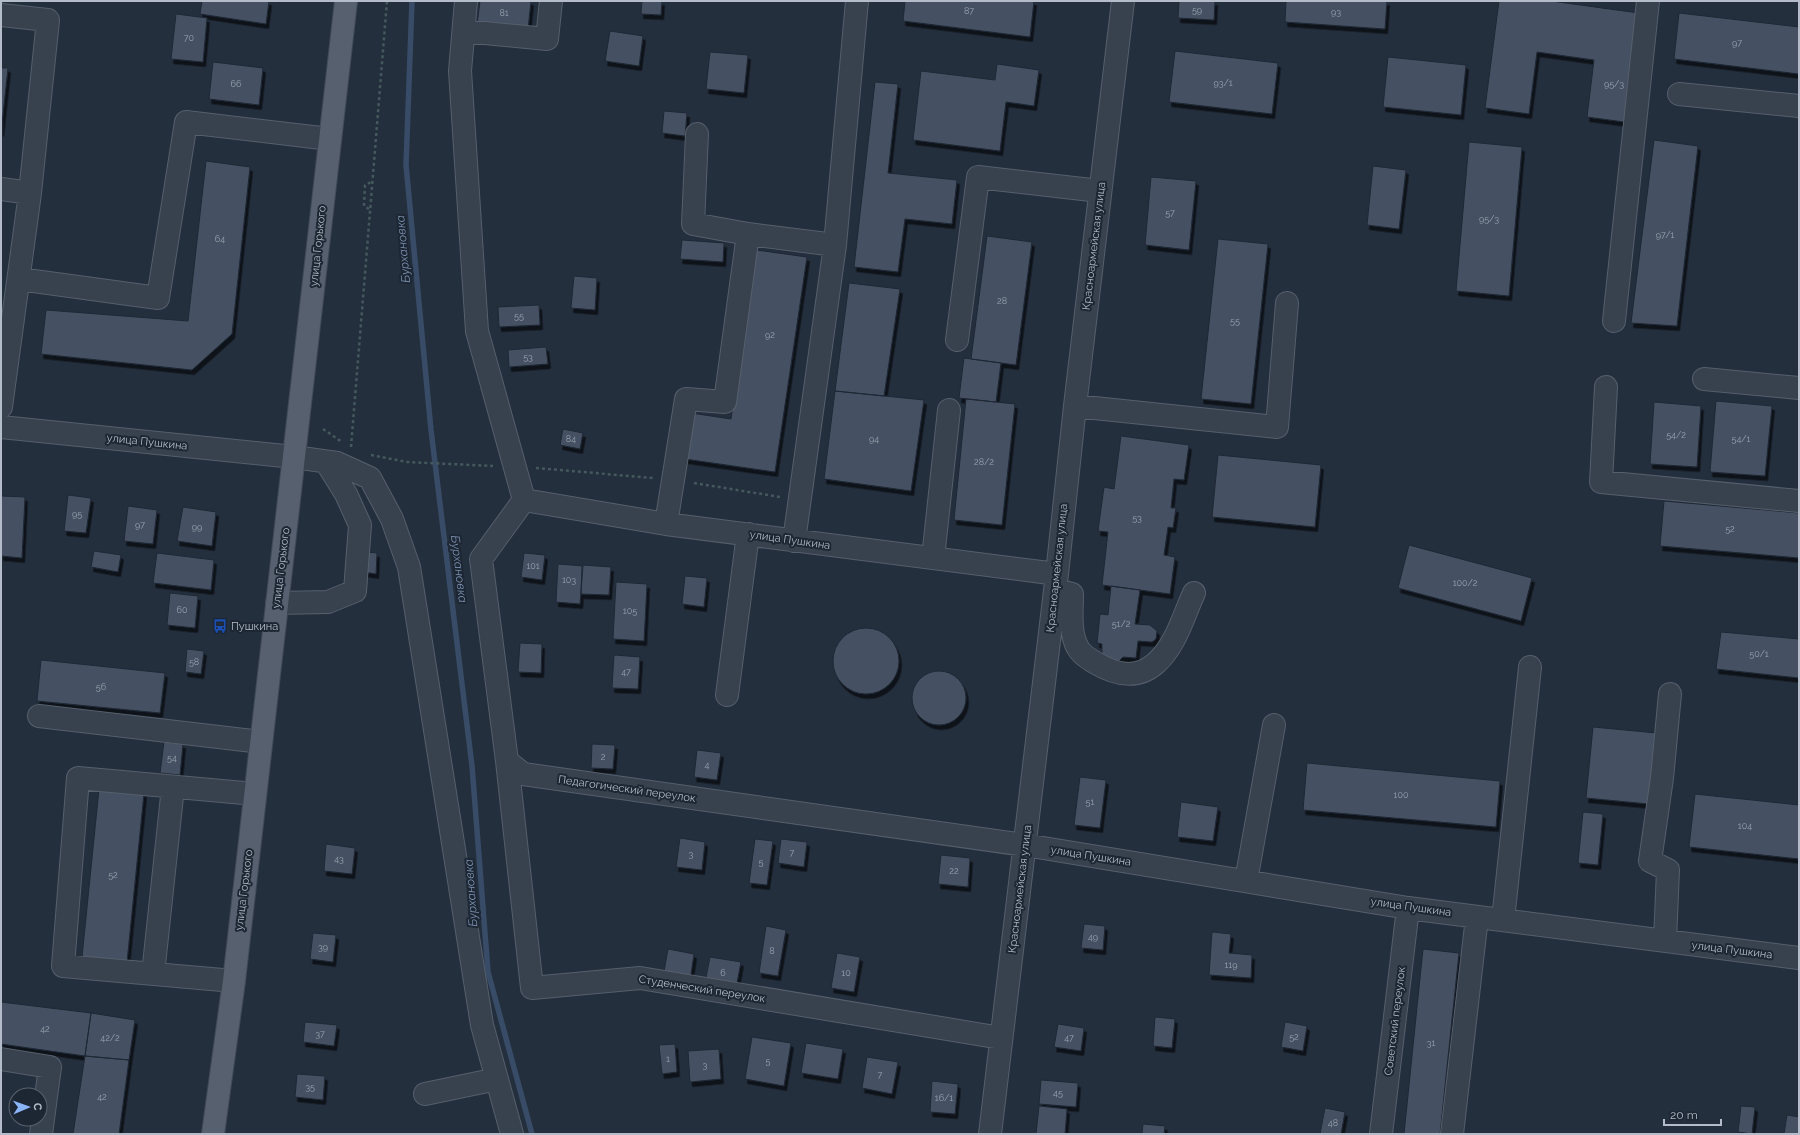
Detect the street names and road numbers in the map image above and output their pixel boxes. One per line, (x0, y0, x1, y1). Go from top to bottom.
street label: Красноармейская улица (1080, 181, 1108, 311)
street label: улица Горького (307, 204, 329, 287)
street label: улица Пушкина (106, 431, 188, 453)
street label: Красноармейская улица (1044, 503, 1070, 633)
street label: улица Горького (270, 526, 292, 609)
street label: улица Пушкина (749, 528, 831, 552)
street label: Педагогический переулок (557, 773, 697, 805)
street label: Красноармейская улица (1006, 824, 1034, 954)
street label: улица Пушкина (1050, 843, 1132, 869)
street label: улица Горького (233, 848, 255, 931)
street label: улица Пушкина (1370, 895, 1452, 919)
street label: улица Пушкина (1691, 939, 1773, 961)
street label: Советский переулок (1382, 966, 1408, 1076)
street label: Студенческий переулок (638, 973, 767, 1005)

